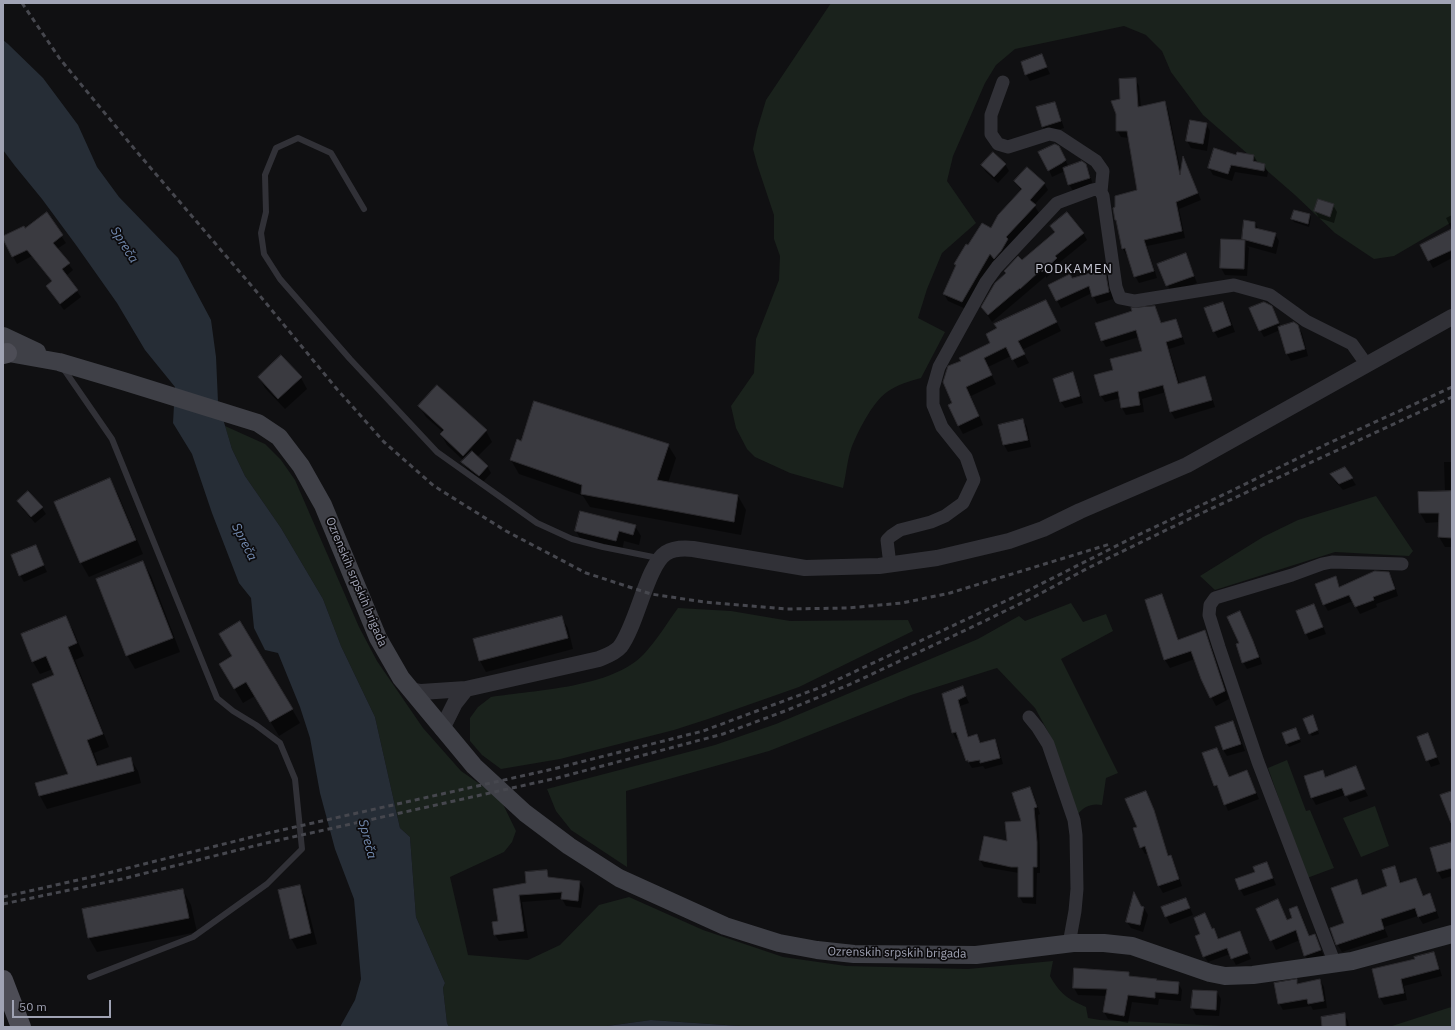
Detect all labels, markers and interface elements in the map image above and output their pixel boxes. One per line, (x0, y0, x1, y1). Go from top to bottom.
water label: Spreča (107, 224, 141, 266)
district label: PODKAMEN (1035, 261, 1113, 277)
street label: Ozrenskih srpskih brigada (322, 515, 390, 649)
water label: Spreča (228, 521, 260, 563)
water label: Spreča (355, 818, 379, 860)
street label: Ozrenskih srpskih brigada (827, 945, 967, 961)
scale bar (14, 992, 113, 1018)
text: 50 m (19, 999, 47, 1014)

